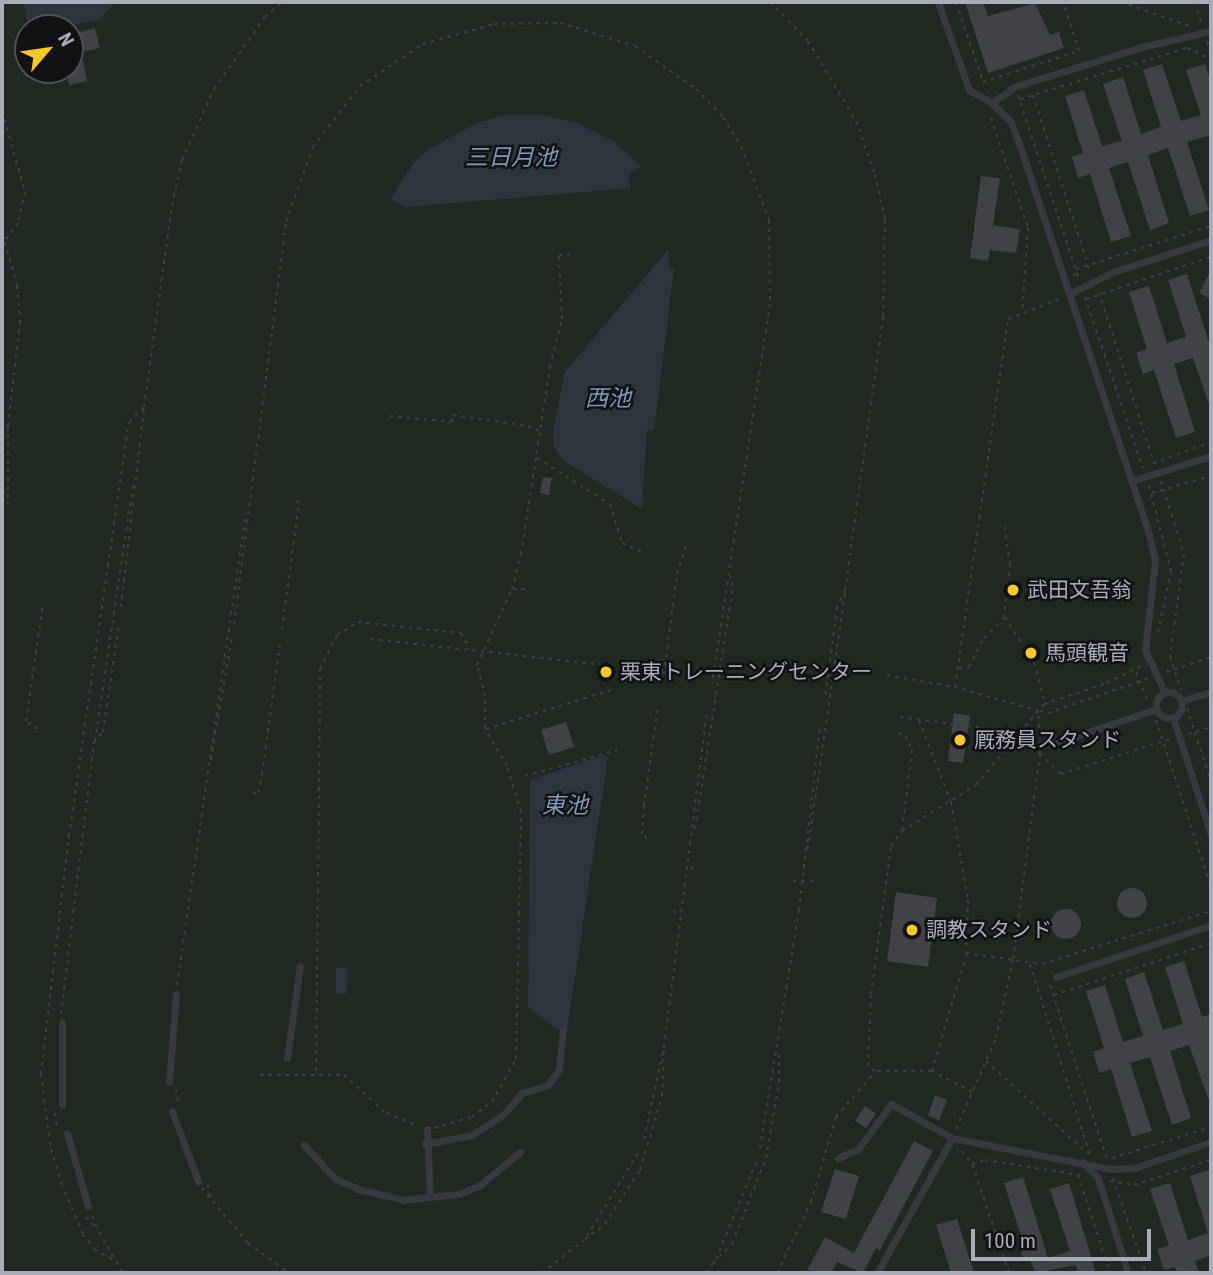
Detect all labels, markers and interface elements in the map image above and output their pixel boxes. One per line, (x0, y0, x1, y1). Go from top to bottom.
north arrow (14, 14, 84, 84)
text: N (53, 29, 79, 50)
water label: 三日月池 (465, 144, 557, 172)
water label: 西池 (585, 385, 631, 413)
place label: 武田文吾翁 (1027, 577, 1132, 603)
marker: 武田文吾翁 (1005, 582, 1021, 598)
place label: 馬頭観音 (1045, 640, 1129, 666)
marker: 馬頭観音 (1023, 645, 1039, 661)
place label: 栗東トレーニングセンター (620, 659, 872, 685)
marker: 栗東トレーニングセンター (598, 664, 614, 680)
place label: 厩務員スタンド (974, 727, 1121, 753)
marker: 厩務員スタンド (952, 732, 968, 748)
water label: 東池 (542, 792, 588, 820)
place label: 調教スタンド (926, 917, 1052, 943)
marker: 調教スタンド (904, 922, 920, 938)
scale bar (975, 1216, 1155, 1260)
text: 100 m (984, 1229, 1036, 1253)

